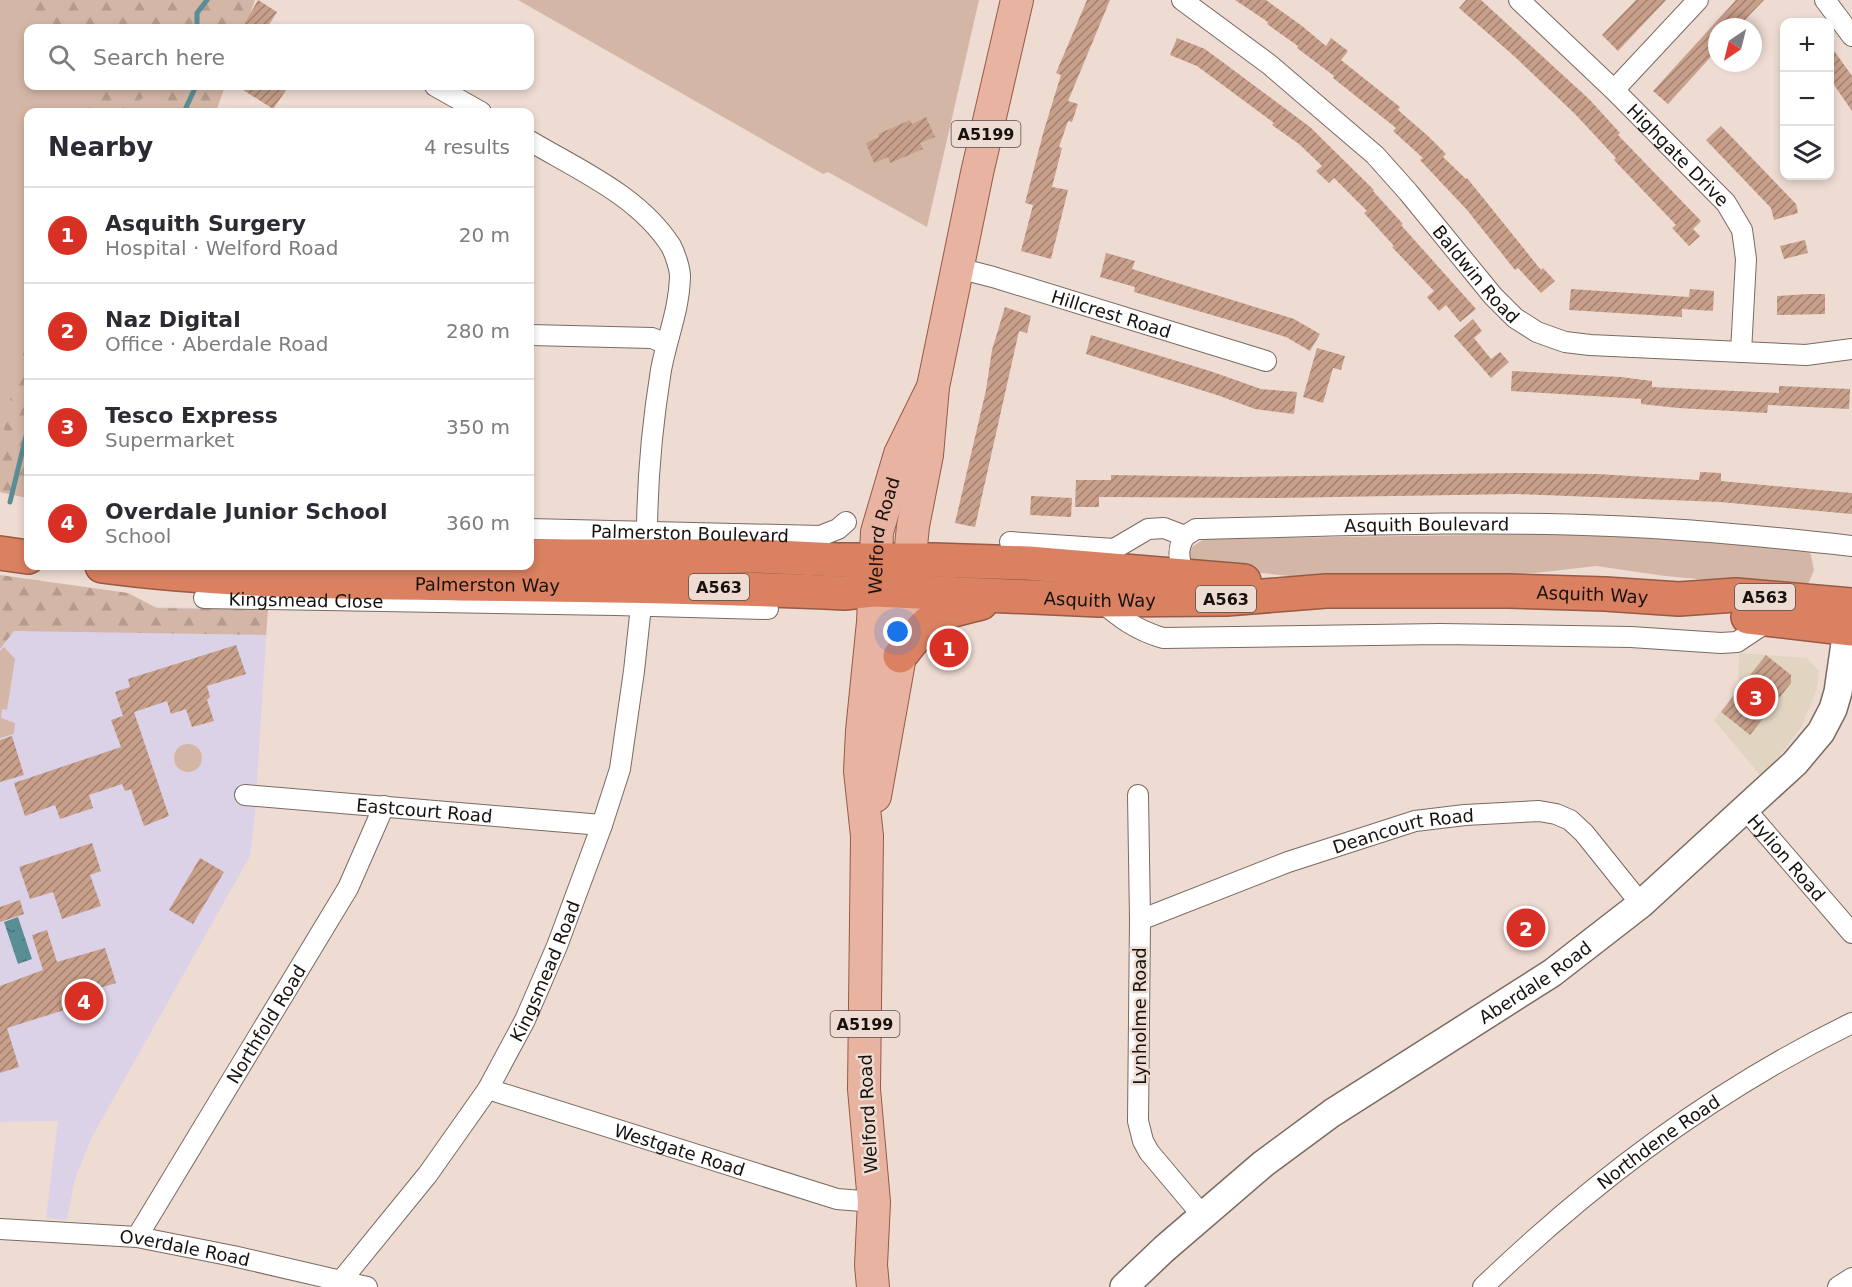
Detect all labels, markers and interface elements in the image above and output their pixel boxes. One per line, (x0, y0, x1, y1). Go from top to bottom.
north arrow (1708, 18, 1762, 72)
map controls (1780, 18, 1834, 180)
button: + (1780, 18, 1834, 72)
search box (24, 24, 534, 90)
icon: search (45, 41, 78, 74)
text: Search here (93, 45, 225, 70)
button: − (1780, 72, 1834, 126)
street label: Highgate Drive (1623, 99, 1733, 210)
road number: A5199 (952, 121, 1020, 147)
button: layers (1780, 126, 1834, 180)
text: Nearby (48, 132, 153, 162)
text: 4 results (424, 135, 510, 159)
text: Asquith Surgery (105, 211, 306, 236)
street label: Baldwin Road (1429, 221, 1524, 327)
text: 1 (61, 223, 74, 247)
text: 20 m (459, 223, 510, 247)
text: Hospital · Welford Road (105, 236, 339, 260)
street label: Hillcrest Road (1049, 285, 1174, 342)
text: Naz Digital (105, 307, 241, 332)
text: 2 (61, 319, 74, 343)
text: 280 m (446, 319, 510, 343)
text: Office · Aberdale Road (105, 332, 328, 356)
text: Tesco Express (105, 403, 278, 428)
text: 3 (61, 415, 74, 439)
text: 350 m (446, 415, 510, 439)
text: Supermarket (105, 428, 234, 452)
street label: Welford Road (864, 474, 903, 595)
text: Overdale Junior School (105, 499, 388, 524)
text: 4 (61, 511, 74, 535)
text: 360 m (446, 511, 510, 535)
street label: Asquith Boulevard (1344, 513, 1509, 536)
street label: Palmerston Boulevard (591, 520, 789, 546)
text: School (105, 524, 171, 548)
street label: Palmerston Way (415, 573, 560, 596)
road number: A563 (689, 574, 749, 600)
street label: Asquith Way (1536, 581, 1649, 607)
road number: A563 (1735, 584, 1795, 610)
road number: A563 (1196, 586, 1256, 612)
street label: Asquith Way (1043, 587, 1156, 611)
street label: Kingsmead Close (228, 588, 384, 612)
your location (883, 617, 912, 646)
pin: 1 (930, 626, 968, 670)
pin: 3 (1736, 674, 1776, 720)
street label: Eastcourt Road (355, 794, 493, 826)
street label: Deancourt Road (1330, 804, 1474, 857)
street label: Hylion Road (1744, 810, 1830, 905)
street label: Kingsmead Road (505, 897, 584, 1045)
pin: 2 (1506, 906, 1546, 950)
street label: Aberdale Road (1475, 936, 1595, 1027)
street label: Lynholme Road (1129, 947, 1150, 1085)
street label: Northfold Road (222, 961, 310, 1087)
pin: 4 (64, 978, 104, 1024)
road number: A5199 (830, 1011, 900, 1037)
street label: Welford Road (854, 1054, 882, 1174)
street label: Northdene Road (1593, 1090, 1723, 1193)
street label: Westgate Road (612, 1119, 748, 1180)
street label: Overdale Road (119, 1225, 252, 1270)

